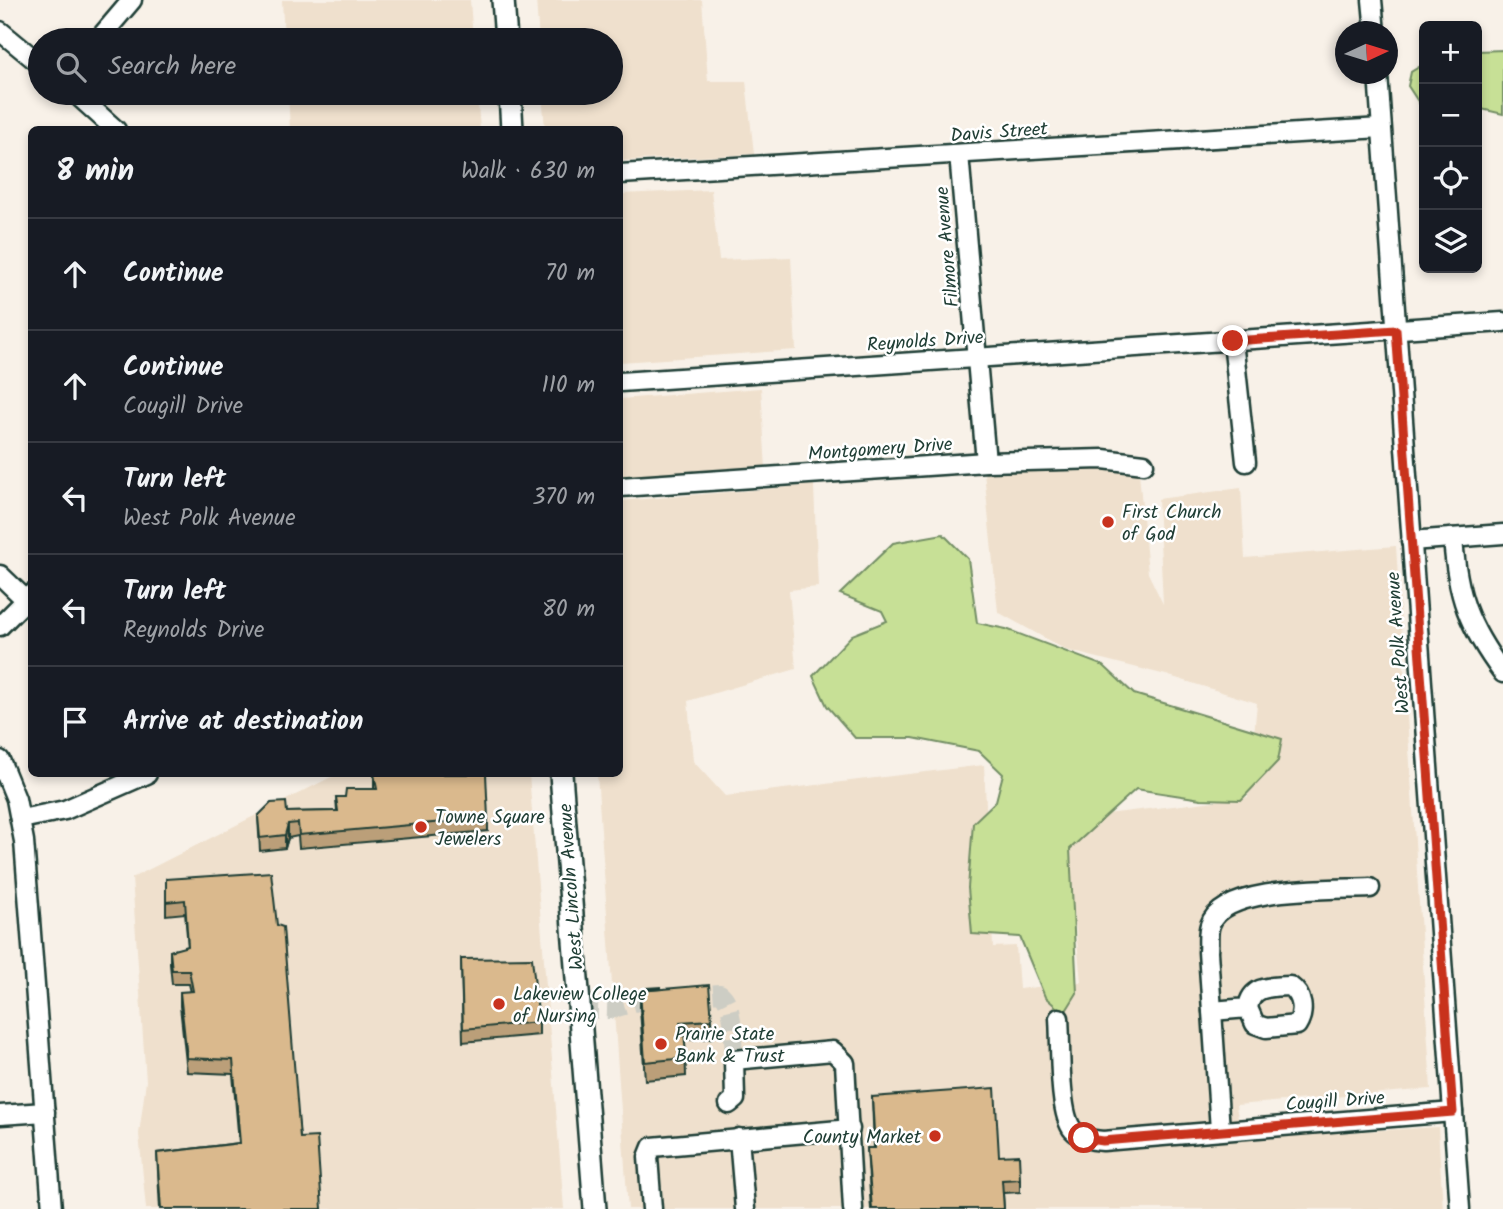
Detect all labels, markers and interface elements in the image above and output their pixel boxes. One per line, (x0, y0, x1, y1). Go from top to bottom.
north arrow (1335, 21, 1398, 84)
map controls (1419, 21, 1482, 273)
button: + (1419, 21, 1482, 84)
search box (28, 28, 623, 105)
text: Search here (108, 46, 236, 88)
icon: search (52, 48, 90, 86)
button: − (1419, 84, 1482, 147)
street label: Davis Street (949, 115, 1050, 151)
button: locate (1419, 147, 1482, 210)
text: 8 min (56, 148, 134, 196)
text: Walk · 630 m (461, 154, 595, 190)
street label: Filmore Avenue (928, 185, 968, 309)
button: layers (1419, 210, 1482, 273)
text: Continue (123, 253, 224, 295)
icon: ahead (56, 255, 94, 293)
text: 70 m (545, 256, 595, 292)
street label: Reynolds Drive (866, 323, 985, 361)
route end (1217, 325, 1248, 356)
text: Continue (123, 347, 224, 389)
icon: ahead (56, 367, 94, 405)
text: 110 m (542, 368, 595, 404)
text: Cougill Drive (123, 389, 243, 425)
street label: Montgomery Drive (807, 430, 954, 470)
text: Turn left (123, 459, 226, 501)
icon: left (56, 479, 94, 517)
text: 370 m (532, 480, 595, 516)
place label: First Church of God (1122, 498, 1221, 550)
text: West Polk Avenue (123, 501, 296, 537)
marker: First Church of God (1100, 514, 1116, 530)
street label: West Polk Avenue (1379, 570, 1419, 715)
text: Turn left (123, 571, 226, 613)
icon: left (56, 591, 94, 629)
text: 80 m (542, 592, 595, 628)
text: Reynolds Drive (123, 613, 264, 649)
text: Arrive at destination (123, 701, 363, 743)
icon: arrive (56, 703, 94, 741)
street label: West Lincoln Avenue (551, 802, 593, 971)
place label: Towne Square Jewelers (435, 803, 545, 855)
marker: Towne Square Jewelers (413, 819, 429, 835)
place label: Lakeview College of Nursing (513, 980, 647, 1032)
marker: Lakeview College of Nursing (491, 996, 507, 1012)
place label: Prairie State Bank & Trust (675, 1020, 785, 1072)
marker: Prairie State Bank & Trust (653, 1036, 669, 1052)
street label: Cougill Drive (1285, 1084, 1386, 1120)
route start (1068, 1122, 1099, 1153)
place label: County Market (803, 1123, 922, 1153)
marker: County Market (927, 1128, 943, 1144)

